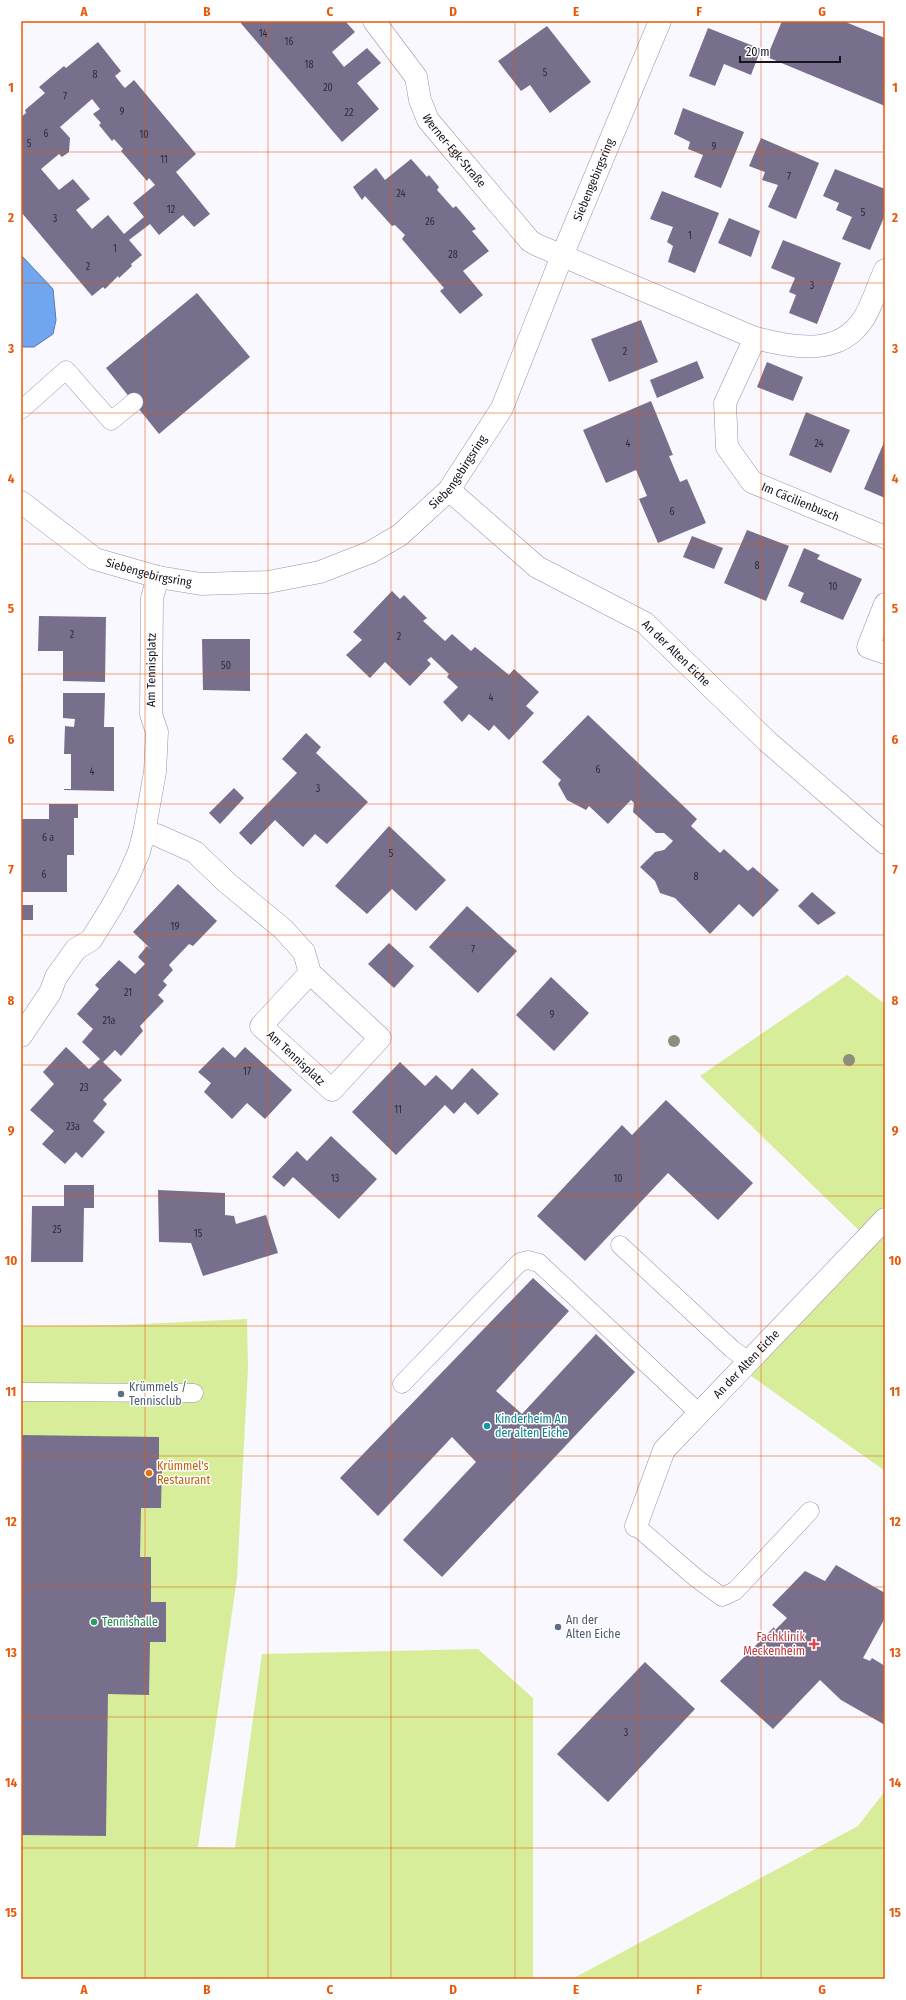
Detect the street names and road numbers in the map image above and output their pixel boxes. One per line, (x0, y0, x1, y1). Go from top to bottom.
street label: Werner-Egk-Straße (419, 112, 489, 190)
street label: Siebengebirgsring (570, 136, 617, 223)
street label: Siebengebirgsring (426, 432, 490, 512)
street label: Im Cäcilienbusch (759, 480, 841, 524)
street label: Siebengebirgsring (104, 555, 193, 589)
street label: An der Alten Eiche (639, 617, 713, 689)
street label: Am Tennisplatz (144, 633, 159, 707)
street label: Am Tennisplatz (264, 1028, 328, 1089)
street label: An der Alten Eiche (710, 1327, 782, 1401)

